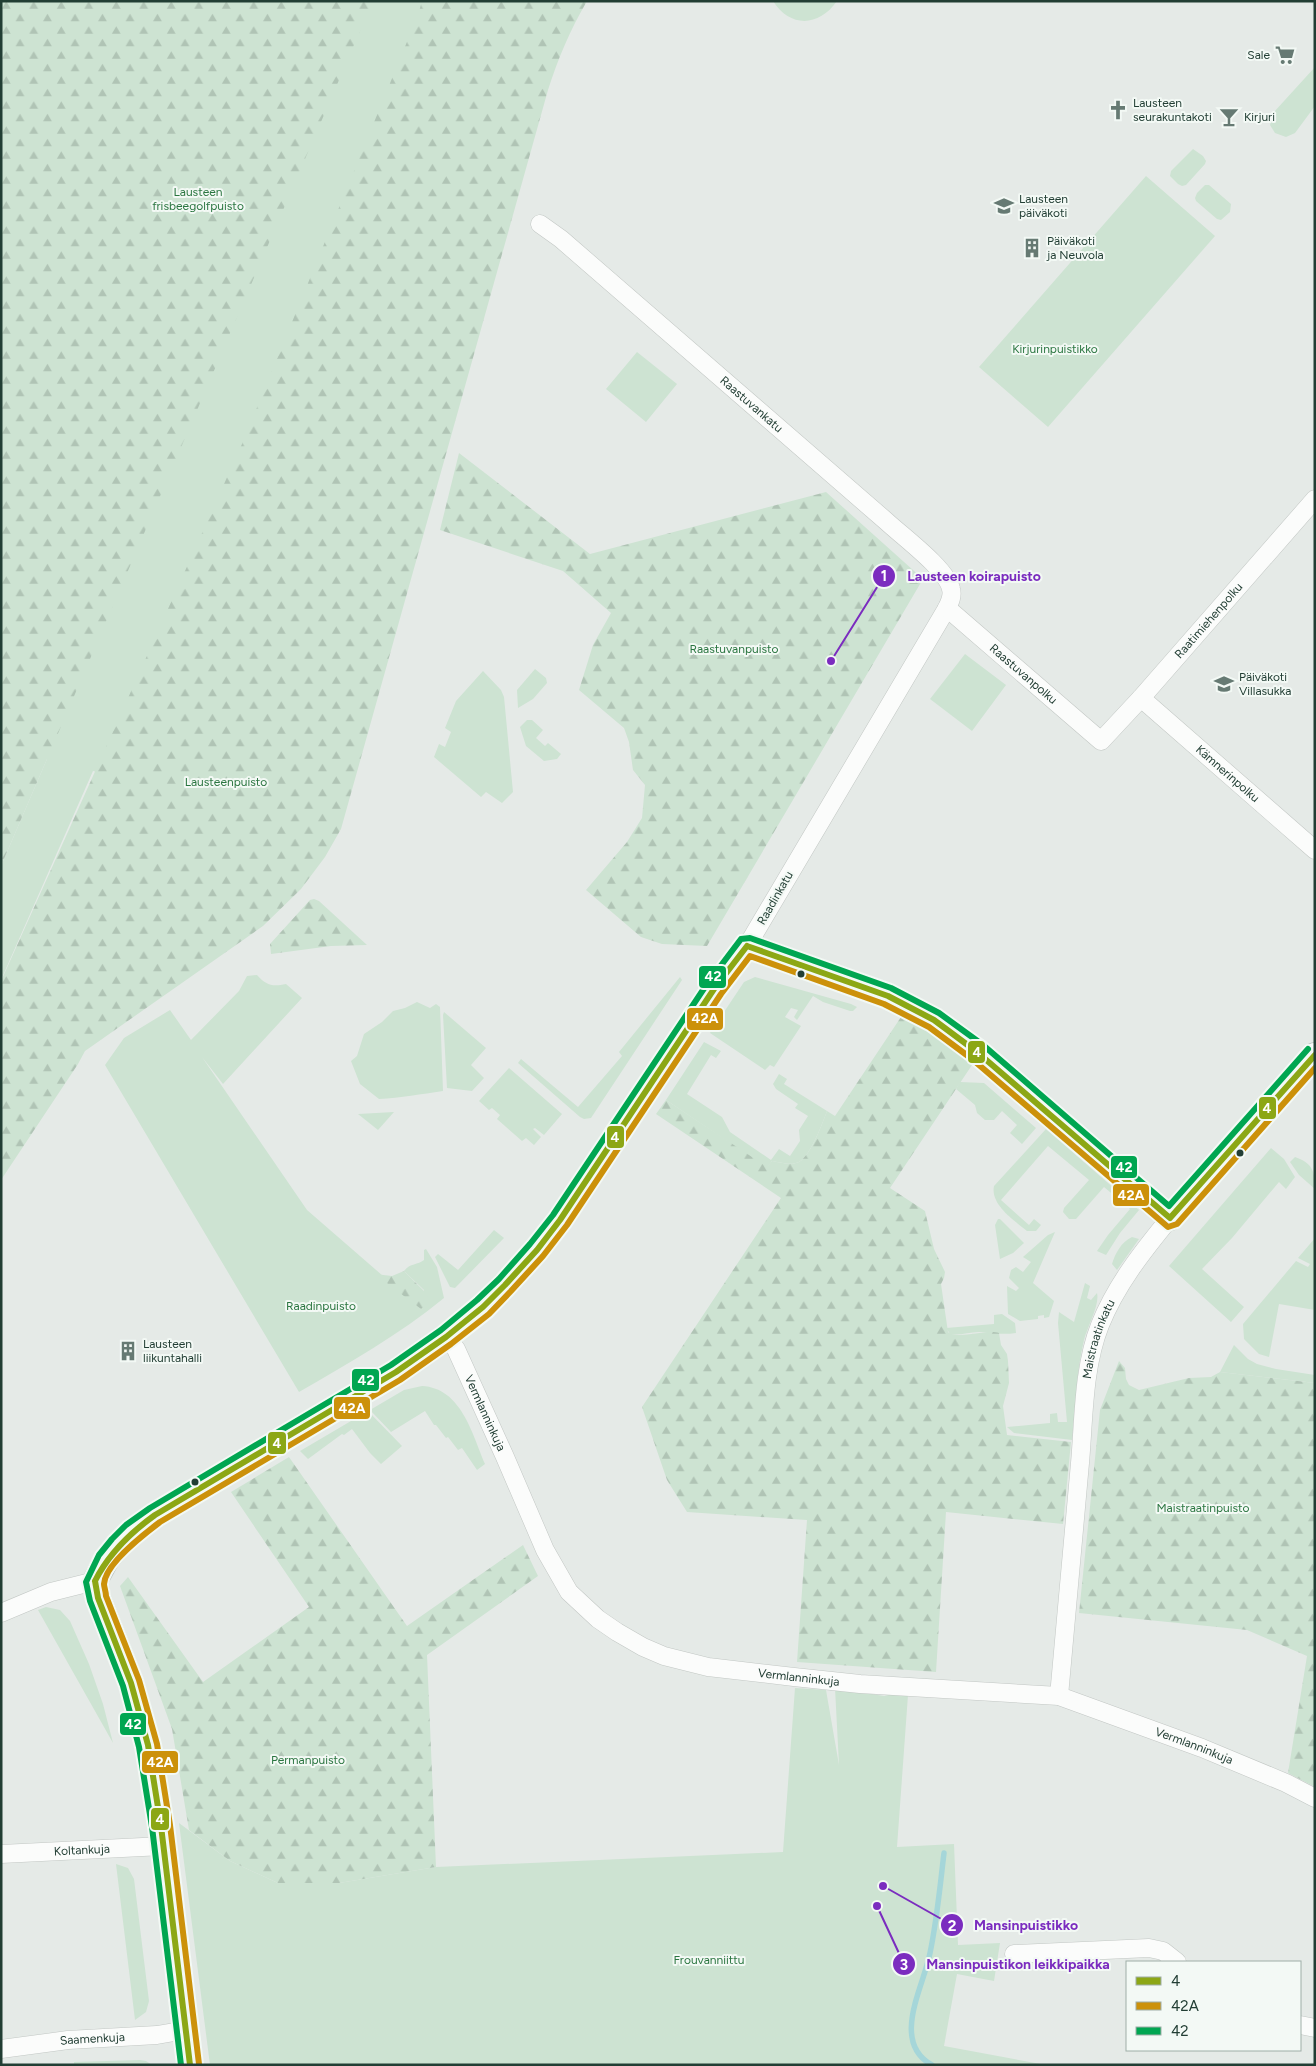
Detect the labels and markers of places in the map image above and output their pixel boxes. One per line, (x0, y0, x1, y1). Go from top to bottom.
supermarket icon: Sale (1274, 44, 1296, 66)
place label: Sale (1247, 48, 1270, 62)
place label: Lausteen seurakuntakoti (1133, 96, 1212, 124)
church icon: Lausteen seurakuntakoti (1107, 99, 1129, 121)
bar icon: Kirjuri (1218, 106, 1240, 128)
place label: Kirjuri (1244, 110, 1275, 124)
place label: Lausteen päiväkoti (1019, 192, 1068, 220)
school or university icon: Lausteen päiväkoti (993, 195, 1015, 217)
place label: Päiväkoti ja Neuvola (1046, 234, 1104, 262)
building icon: Päiväkoti ja Neuvola (1021, 237, 1043, 259)
callout: Lausteen koirapuisto (872, 562, 1050, 591)
place label: Päiväkoti Villasukka (1239, 670, 1291, 698)
school or university icon: Päiväkoti Villasukka (1213, 673, 1235, 695)
unlabelled marker (796, 969, 806, 979)
unlabelled marker (1235, 1148, 1245, 1158)
place label: Lausteen liikuntahalli (143, 1337, 202, 1365)
building icon: Lausteen liikuntahalli (117, 1340, 139, 1362)
unlabelled marker (190, 1477, 200, 1487)
callout: Mansinpuistikko (939, 1911, 1088, 1940)
callout: Mansinpuistikon leikkipaikka (892, 1950, 1120, 1979)

